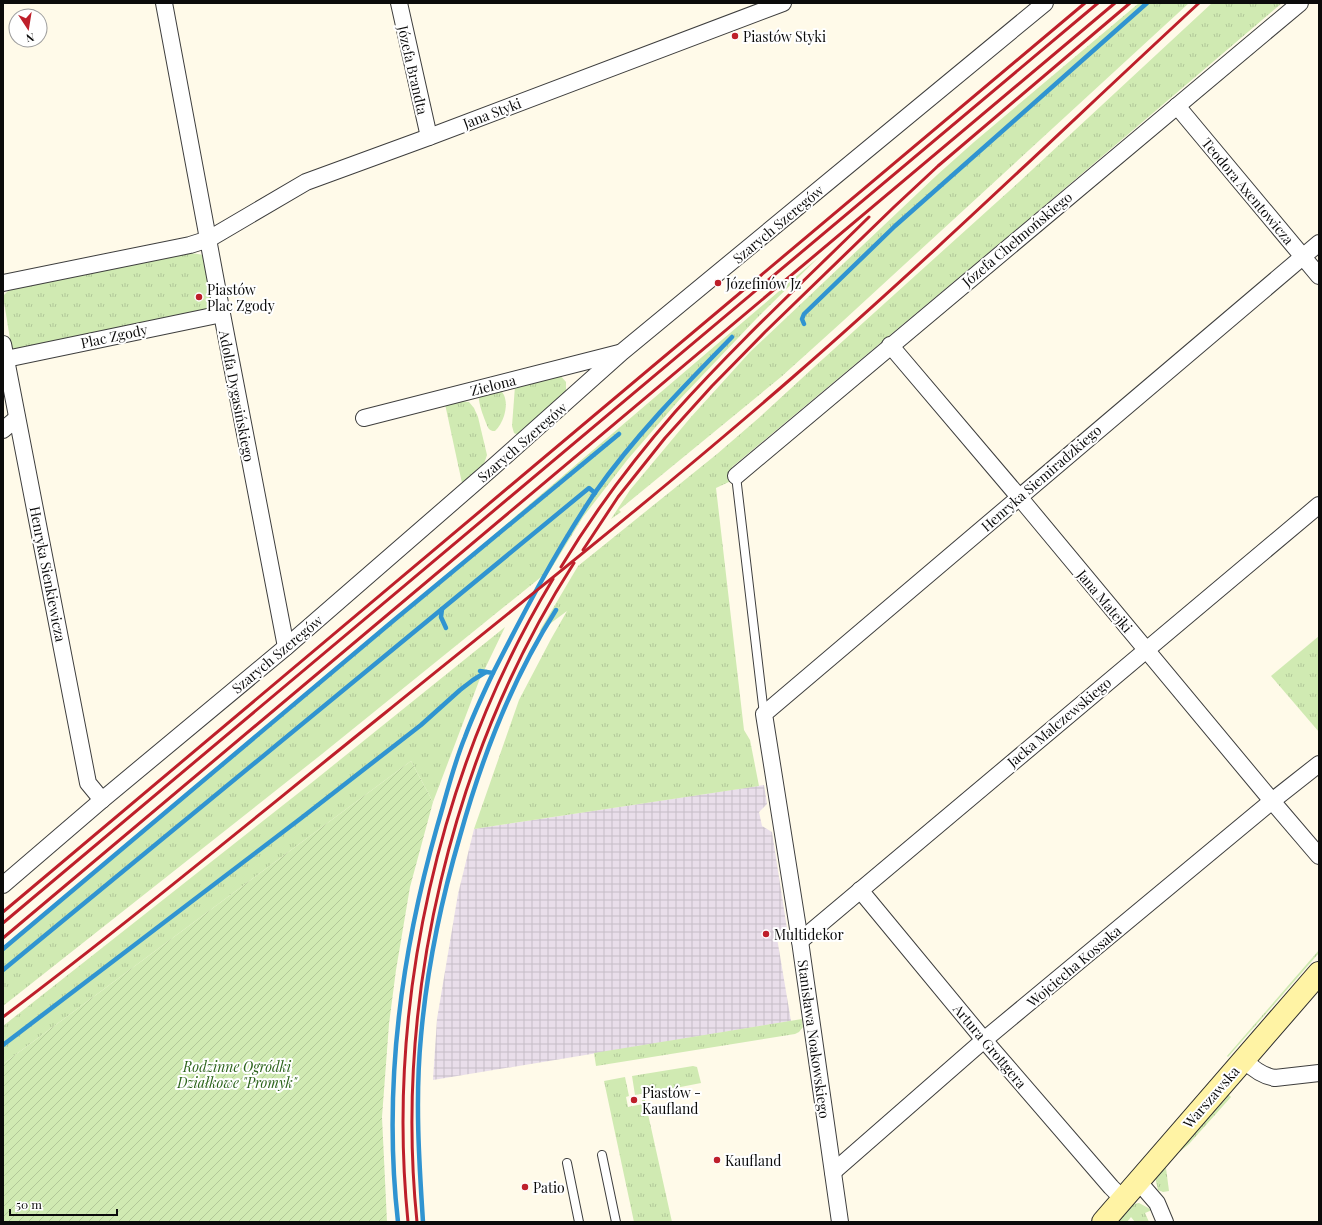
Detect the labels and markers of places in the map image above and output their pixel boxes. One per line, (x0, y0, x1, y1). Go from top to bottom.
place label: Piastów Styki (743, 27, 826, 46)
marker: Piastów Styki (730, 31, 740, 41)
place label: Józefinów Jz (725, 274, 802, 293)
marker: Józefinów Jz (713, 278, 723, 288)
place label: Piastów Plac Zgody (207, 280, 275, 315)
marker: Piastów Plac Zgody (194, 292, 204, 302)
place label: Multidekor (774, 925, 844, 944)
marker: Multidekor (761, 929, 771, 939)
place label: Piastów - Kaufland (642, 1083, 701, 1118)
marker: Piastów - Kaufland (629, 1095, 639, 1105)
place label: Kaufland (725, 1151, 781, 1170)
marker: Kaufland (712, 1155, 722, 1165)
place label: Patio (533, 1178, 565, 1197)
marker: Patio (520, 1182, 530, 1192)

